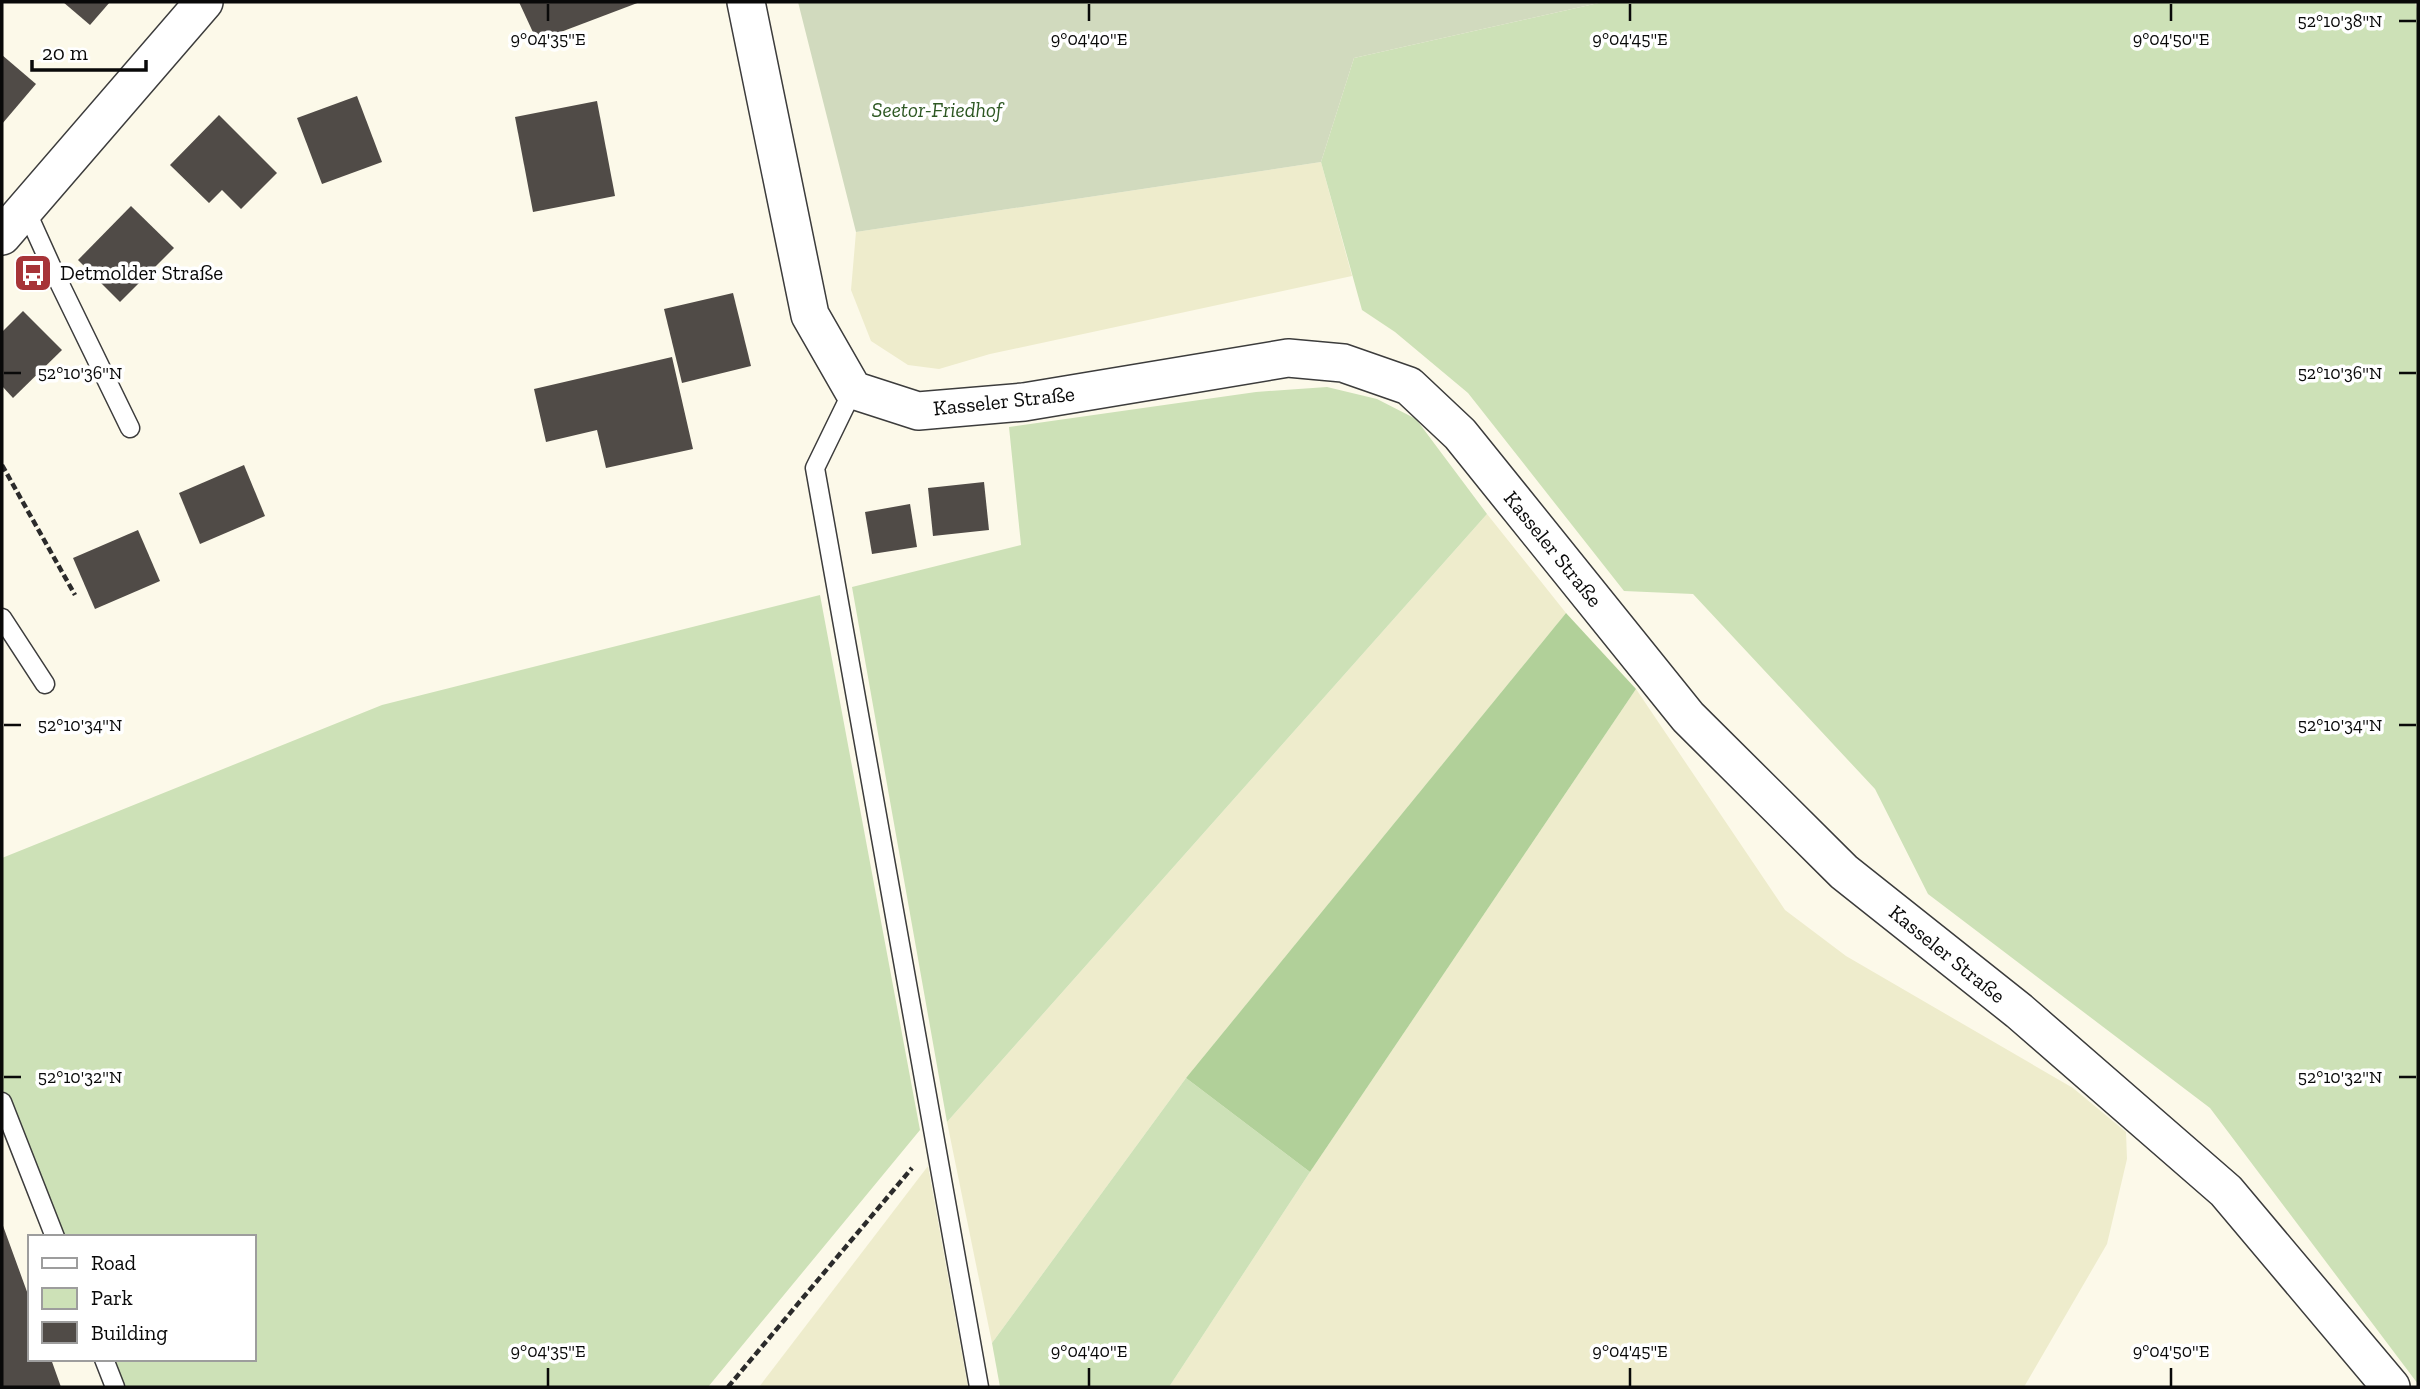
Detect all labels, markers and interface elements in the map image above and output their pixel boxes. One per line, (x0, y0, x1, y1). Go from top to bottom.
text: 52°10'38"N (2298, 10, 2382, 32)
scale bar (32, 28, 145, 72)
text: 9°04'35"E (510, 28, 586, 50)
text: 9°04'40"E (1051, 28, 1127, 50)
text: 9°04'45"E (1592, 28, 1668, 50)
text: 9°04'50"E (2133, 28, 2209, 50)
text: 20 m (42, 40, 88, 65)
park label: Seetor-Friedhof (872, 97, 1005, 122)
bus stop icon: Detmolder Straße (12, 252, 54, 294)
place label: Detmolder Straße (60, 260, 223, 285)
text: 52°10'36"N (38, 362, 122, 384)
text: 52°10'36"N (2298, 362, 2382, 384)
street label: Kasseler Straße (932, 381, 1076, 420)
street label: Kasseler Straße (1499, 486, 1608, 612)
text: 52°10'34"N (38, 714, 122, 736)
text: 52°10'34"N (2298, 714, 2382, 736)
street label: Kasseler Straße (1884, 899, 2010, 1008)
text: 52°10'32"N (38, 1066, 122, 1088)
text: 52°10'32"N (2298, 1066, 2382, 1088)
legend (28, 1235, 256, 1361)
text: Road (91, 1250, 137, 1275)
text: Park (91, 1285, 133, 1310)
text: Building (91, 1320, 168, 1345)
text: 9°04'35"E (510, 1340, 586, 1362)
text: 9°04'40"E (1051, 1340, 1127, 1362)
text: 9°04'45"E (1592, 1340, 1668, 1362)
text: 9°04'50"E (2133, 1340, 2209, 1362)

